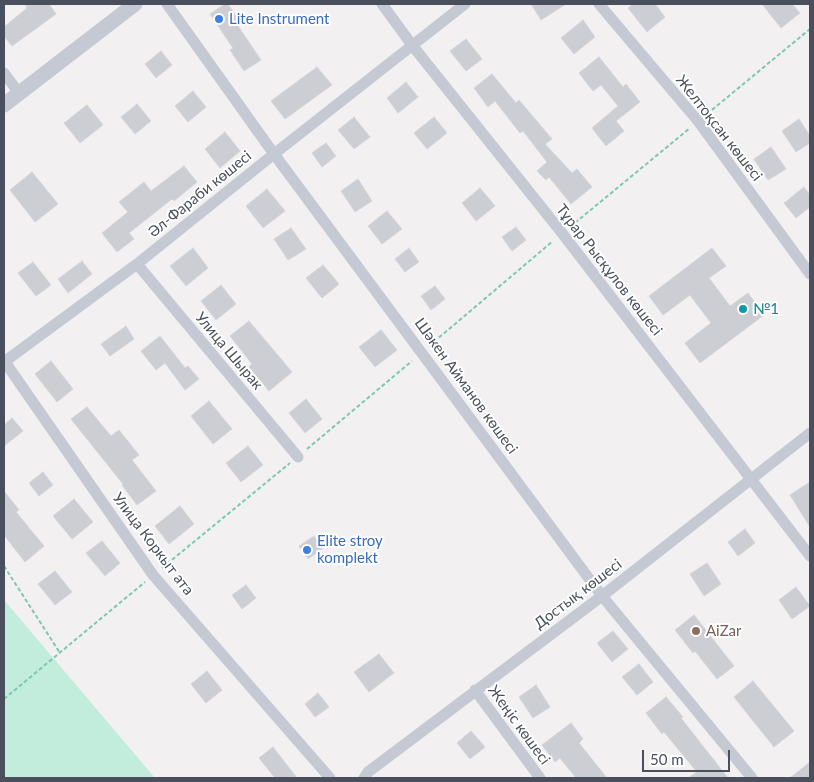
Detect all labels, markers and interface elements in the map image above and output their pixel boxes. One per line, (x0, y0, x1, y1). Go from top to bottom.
place label: Lite Instrument (229, 10, 329, 28)
marker: Lite Instrument (213, 13, 225, 25)
street label: Желтоқсан көшесі (672, 71, 766, 185)
street label: Әл-Фараби көшесі (145, 147, 255, 241)
street label: Тұрар Рысқұлов көшесі (552, 201, 666, 339)
place label: №1 (753, 300, 779, 318)
marker: №1 (737, 303, 749, 315)
street label: Улица Шырак (191, 309, 267, 393)
street label: Шәкен Айманов көшесі (411, 315, 521, 457)
street label: Улица Коркыт ата (109, 489, 197, 599)
place label: Elite stroy komplekt (317, 532, 383, 567)
marker: Elite stroy komplekt (301, 544, 313, 556)
street label: Достық көшесі (531, 555, 625, 633)
place label: AiZar (706, 622, 742, 640)
marker: AiZar (690, 625, 702, 637)
street label: Жеңіс көшесі (484, 682, 554, 768)
scale bar (644, 740, 732, 772)
text: 50 m (650, 750, 684, 768)

